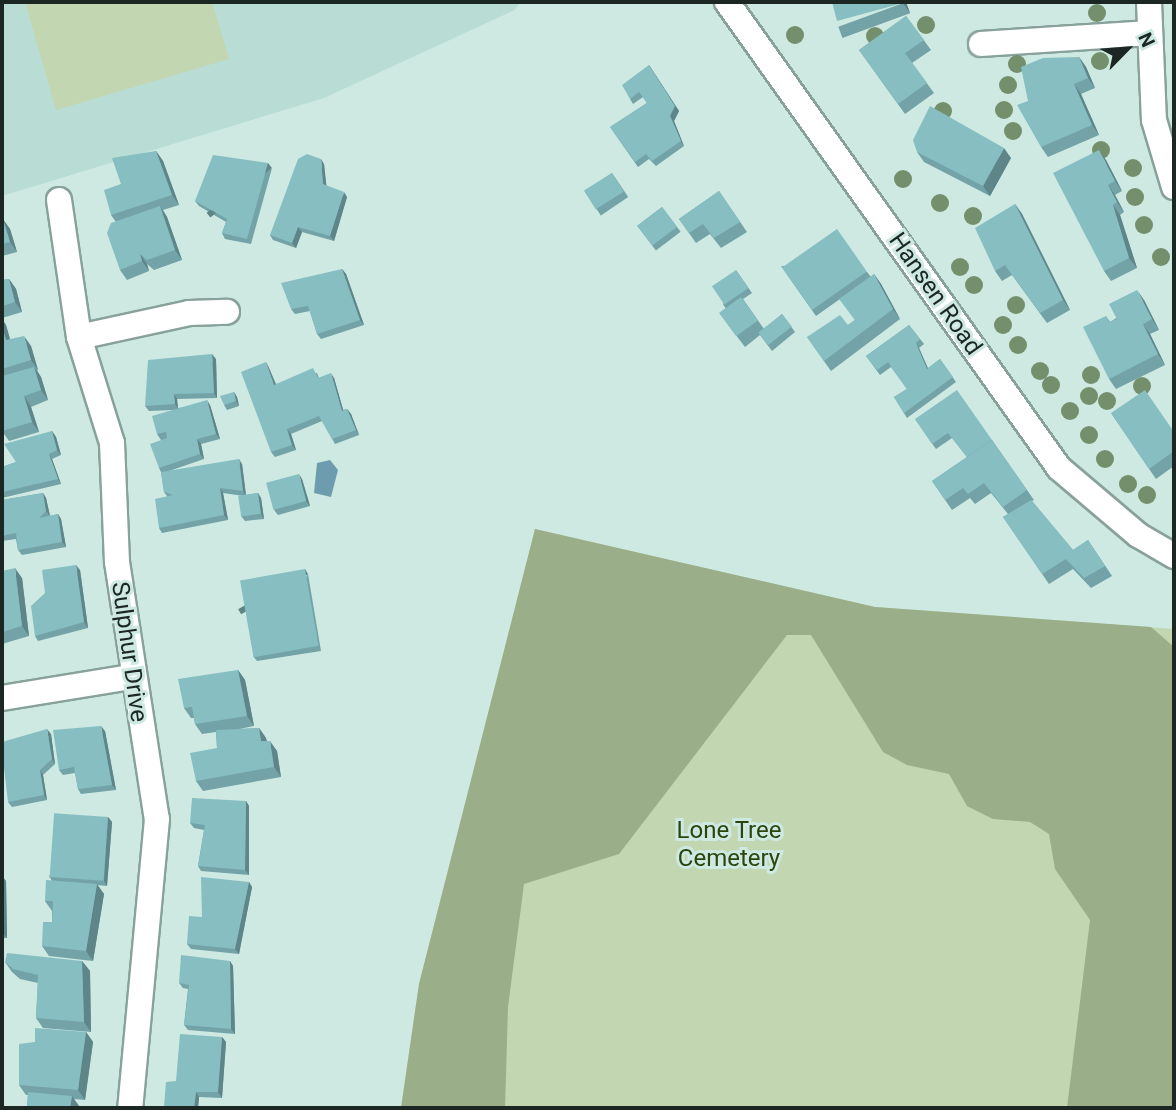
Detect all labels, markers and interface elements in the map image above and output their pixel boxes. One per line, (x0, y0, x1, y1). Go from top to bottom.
north arrow (1092, 14, 1162, 84)
text: N (1133, 29, 1160, 51)
street label: Hansen Road (882, 227, 988, 361)
street label: Sulphur Drive (105, 580, 153, 724)
park label: Lone Tree Cemetery (676, 817, 782, 873)

